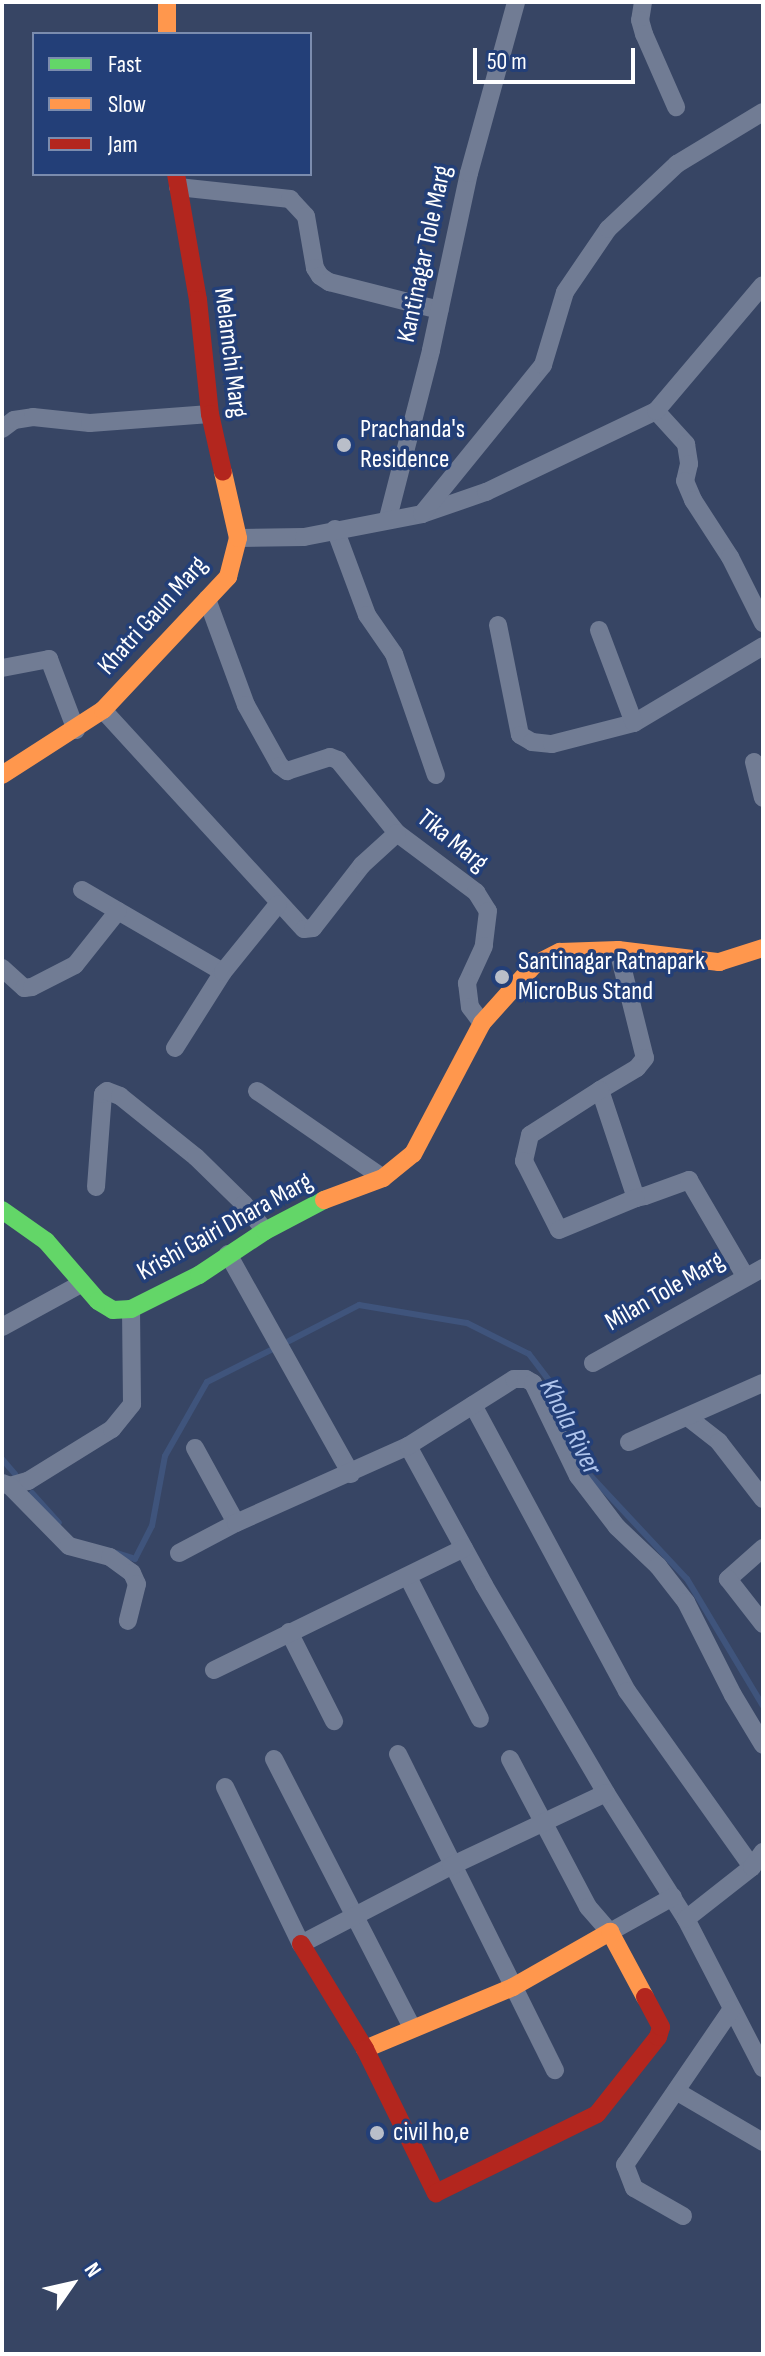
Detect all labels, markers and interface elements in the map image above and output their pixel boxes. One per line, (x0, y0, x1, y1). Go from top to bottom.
legend (32, 32, 312, 176)
scale bar (477, 32, 639, 82)
text: 50 m (487, 47, 527, 76)
text: Fast (108, 50, 142, 79)
text: Slow (108, 90, 146, 119)
text: Jam (108, 130, 138, 159)
street label: Kantinagar Tole Marg (391, 163, 459, 345)
street label: Melamchi Marg (207, 286, 253, 420)
place label: Prachanda's Residence (360, 414, 465, 476)
marker: Prachanda's Residence (335, 436, 353, 454)
street label: Khatri Gaun Marg (92, 550, 214, 682)
street label: Tika Marg (410, 803, 494, 879)
place label: Santinagar Ratnapark MicroBus Stand (518, 946, 705, 1008)
marker: Santinagar Ratnapark MicroBus Stand (493, 968, 511, 986)
street label: Krishi Gairi Dhara Marg (132, 1166, 318, 1288)
street label: Milan Tole Marg (600, 1245, 730, 1339)
water label: Khola River (532, 1373, 608, 1481)
place label: civil ho,e (393, 2117, 469, 2149)
marker: civil ho,e (368, 2124, 386, 2142)
north arrow (32, 2244, 112, 2324)
text: N (78, 2258, 107, 2283)

